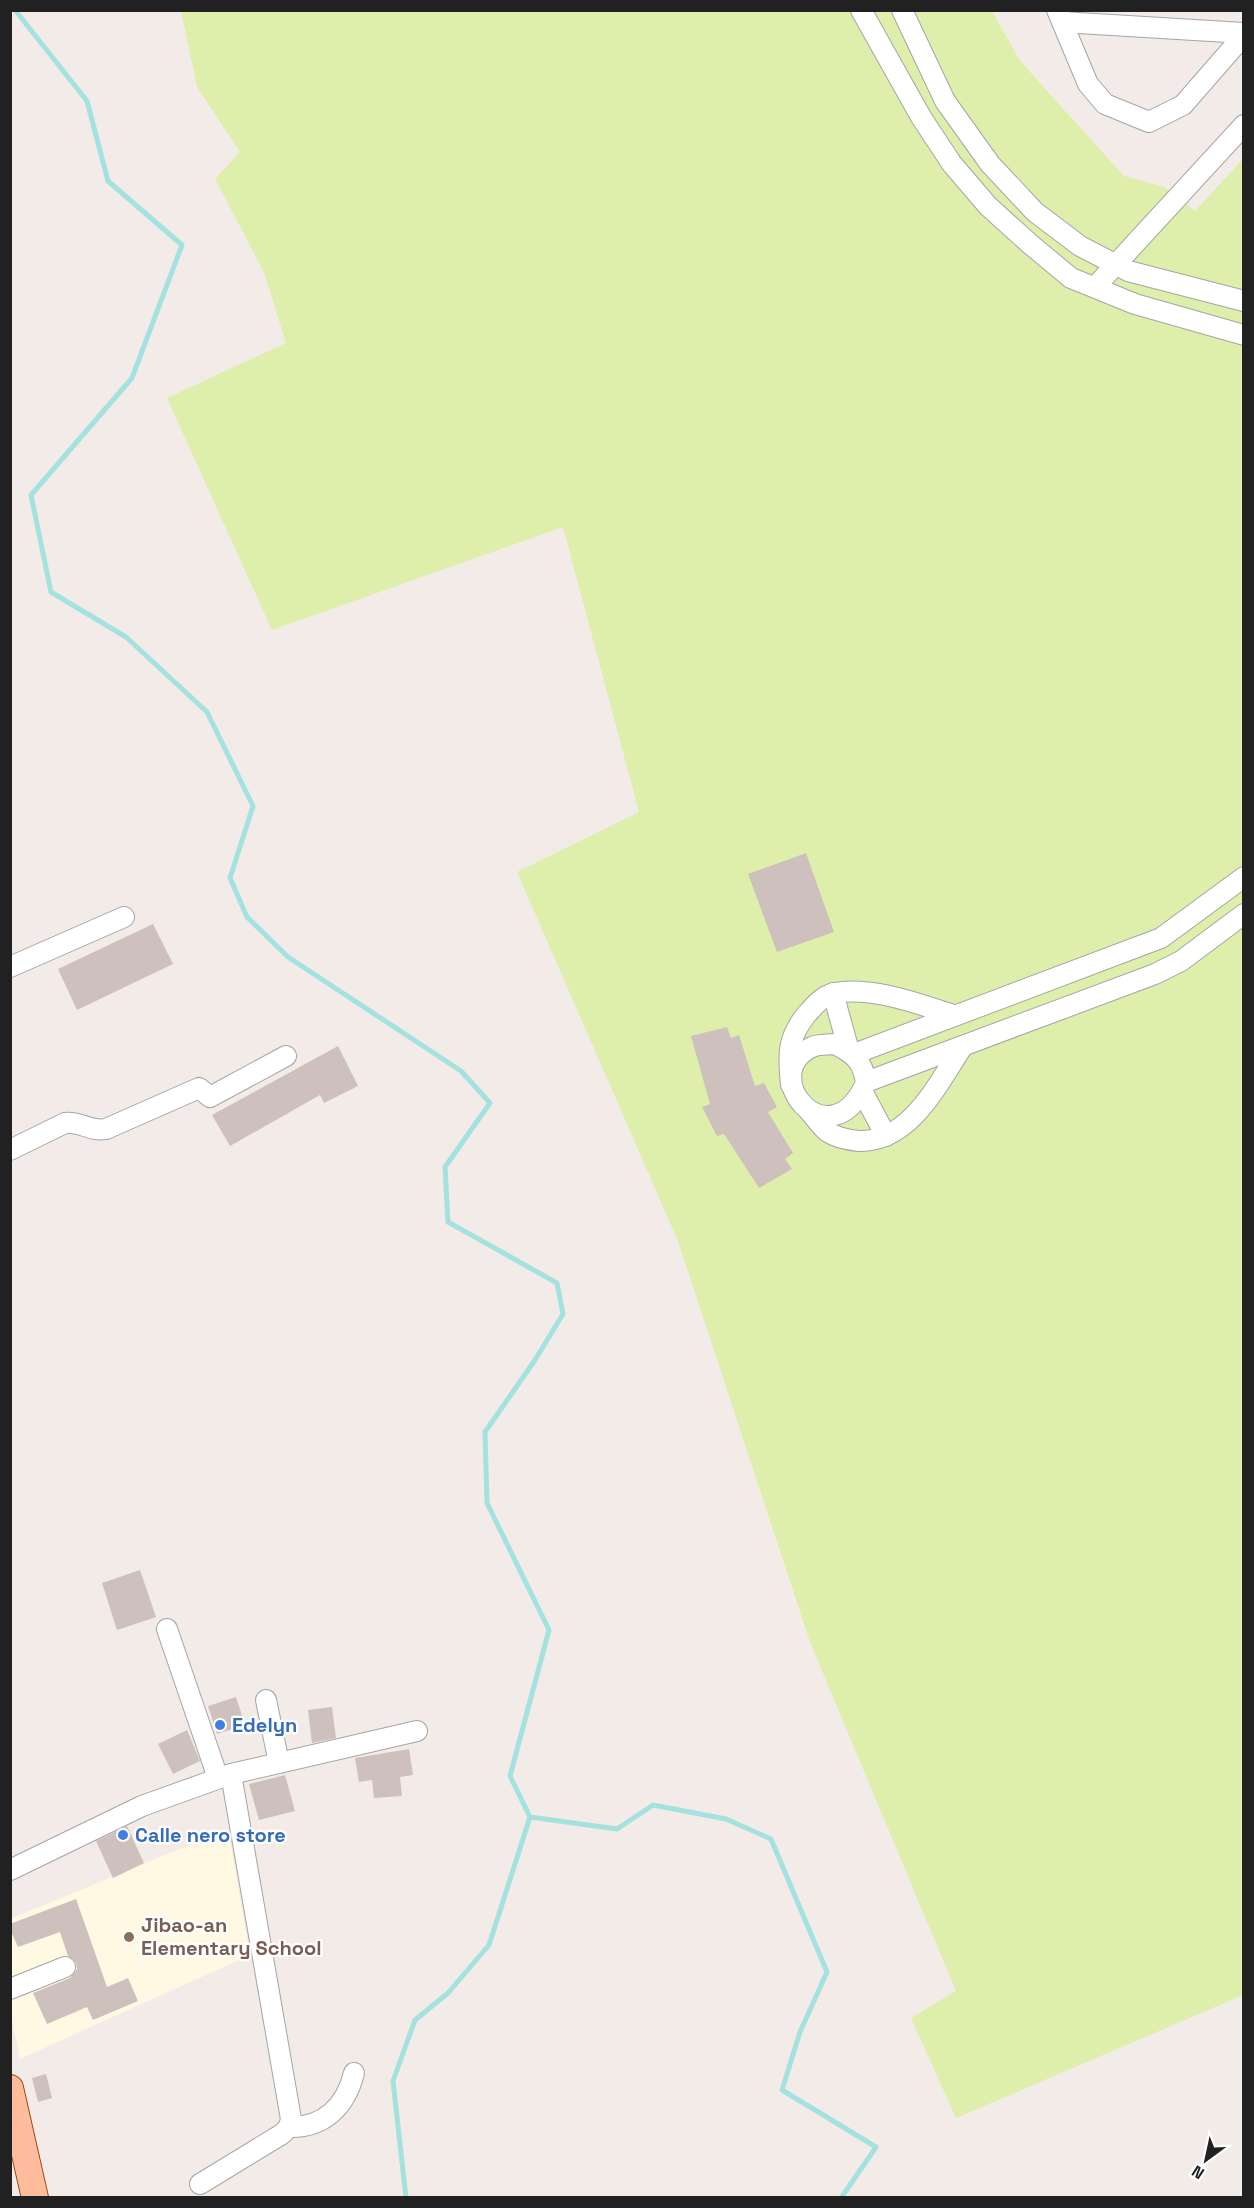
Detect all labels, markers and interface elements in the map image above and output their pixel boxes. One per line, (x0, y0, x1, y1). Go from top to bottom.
place label: Edelyn (232, 1712, 297, 1738)
marker: Edelyn (213, 1718, 227, 1732)
place label: Calle nero store (135, 1822, 286, 1848)
marker: Calle nero store (116, 1828, 130, 1842)
place label: Jibao-an Elementary School (141, 1912, 322, 1961)
marker: Jibao-an Elementary School (122, 1930, 136, 1944)
north arrow (1176, 2130, 1236, 2190)
text: N (1188, 2160, 1208, 2184)

